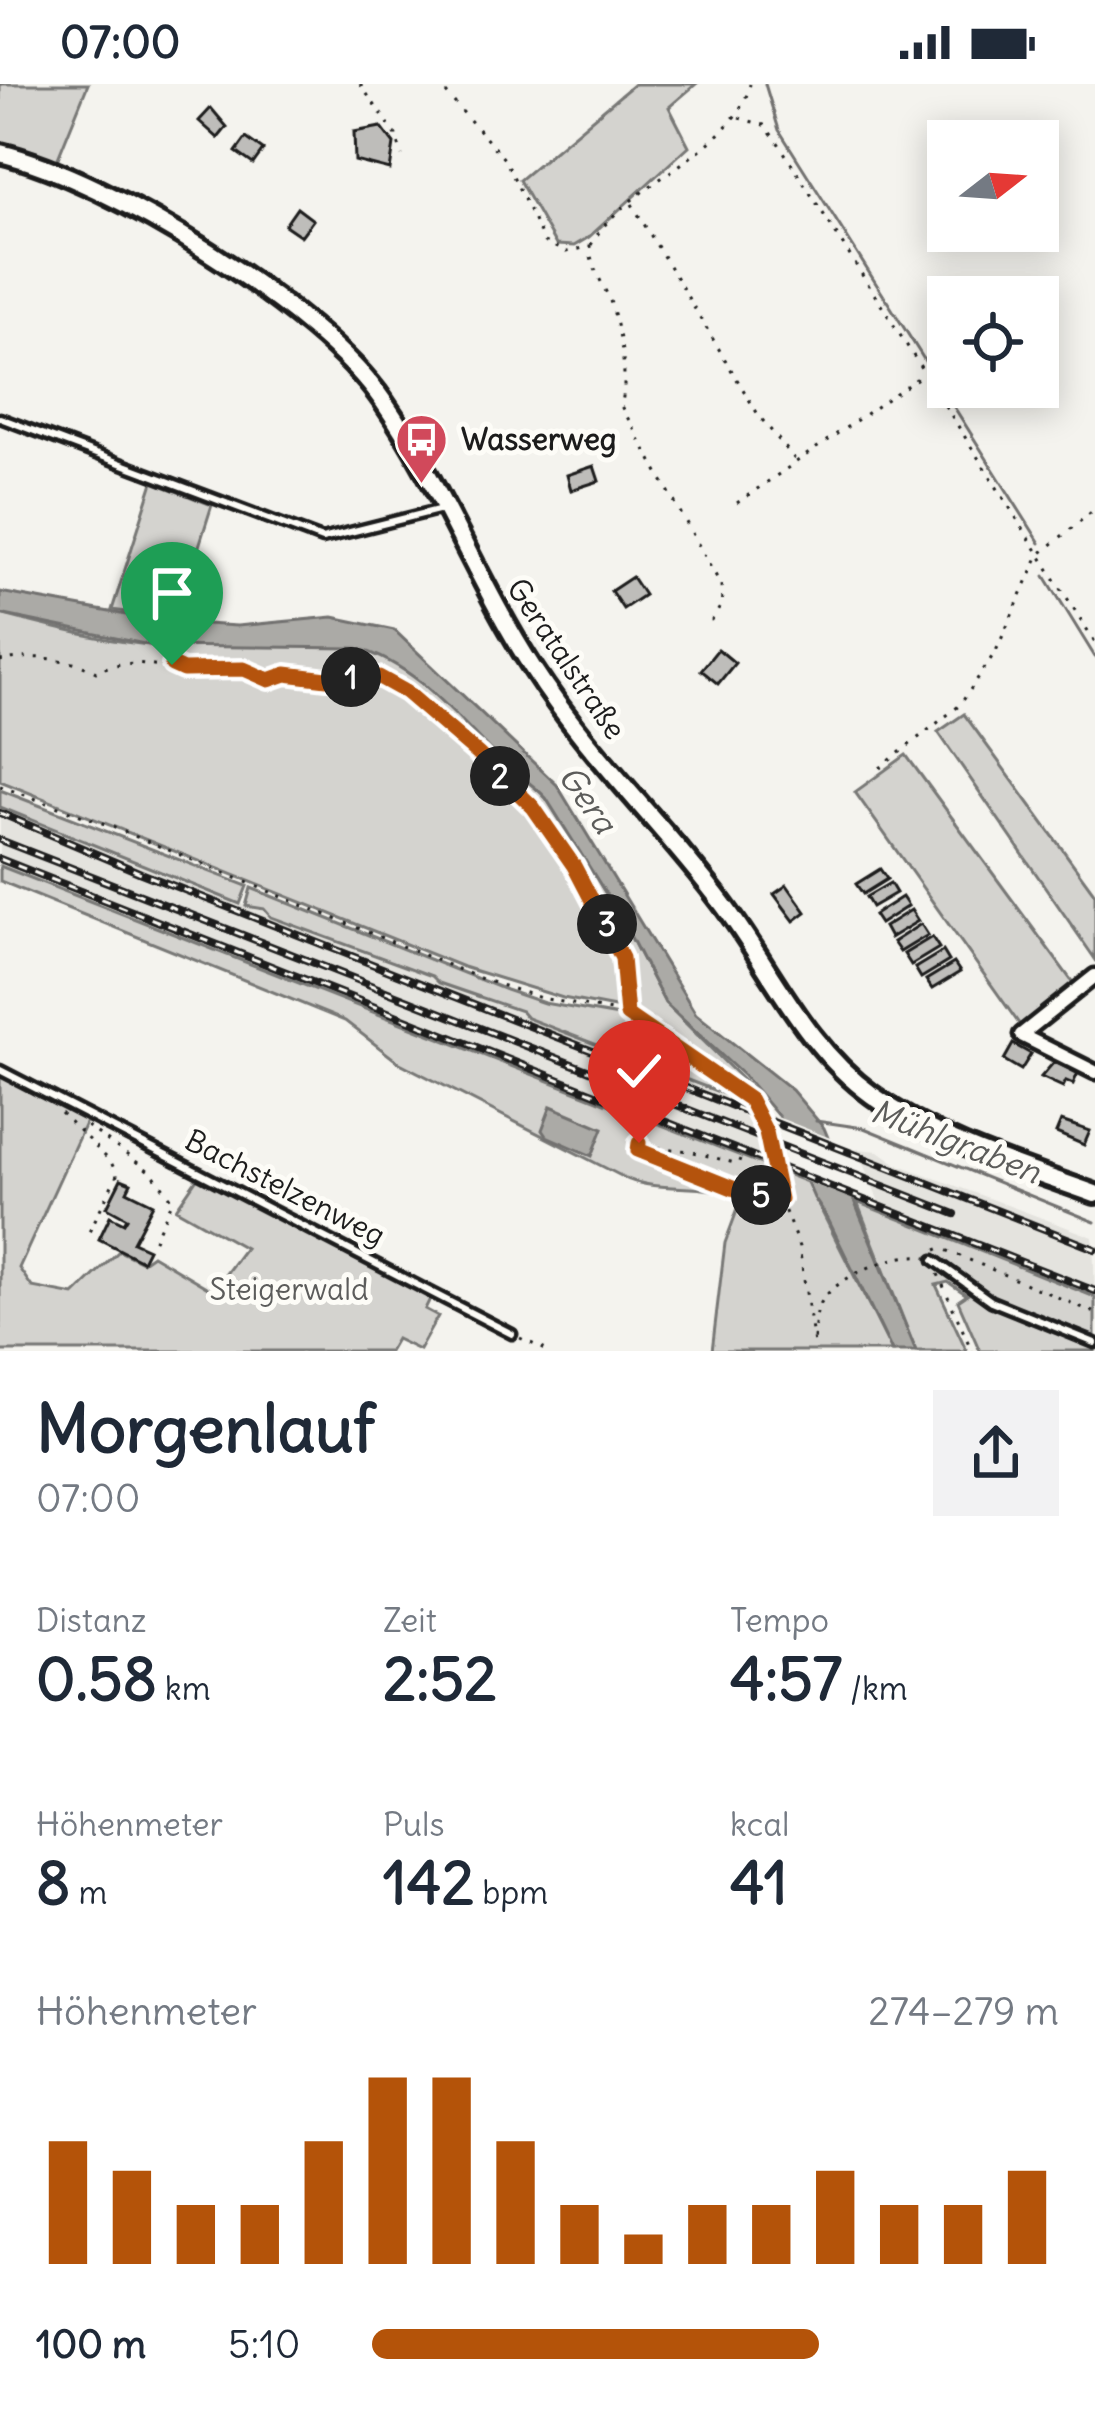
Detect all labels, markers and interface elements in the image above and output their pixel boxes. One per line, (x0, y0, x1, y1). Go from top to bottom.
text: 07:00 (60, 14, 180, 70)
north arrow (927, 120, 1059, 252)
map controls (927, 120, 1059, 408)
button: locate (927, 276, 1059, 408)
bus stop icon: Wasserweg (394, 412, 450, 486)
place label: Wasserweg (461, 420, 617, 458)
pin (121, 542, 223, 665)
icon: arrive (139, 560, 205, 626)
street label: Geratalstraße (499, 571, 635, 746)
pin: 1 (321, 647, 381, 707)
text: 1 (344, 656, 358, 698)
pin: 2 (470, 746, 530, 806)
text: 2 (491, 755, 509, 797)
water label: Gera (550, 757, 628, 843)
pin: 3 (577, 894, 637, 954)
text: 3 (598, 903, 616, 945)
pin (588, 1020, 690, 1143)
icon: check (606, 1038, 672, 1104)
water label: Mühlgraben (866, 1090, 1047, 1193)
street label: Bachstelzenweg (179, 1120, 392, 1254)
pin: 5 (731, 1165, 791, 1225)
text: 5 (752, 1174, 770, 1216)
park label: Steigerwald (209, 1270, 369, 1308)
text: Morgenlauf (36, 1387, 375, 1470)
button: share (933, 1390, 1059, 1516)
text: 07:00 (36, 1474, 140, 1523)
text: Distanz (36, 1599, 147, 1641)
text: Zeit (383, 1599, 437, 1641)
text: Tempo (730, 1599, 829, 1641)
text: 0.58 (36, 1641, 157, 1716)
text: 2:52 (383, 1641, 497, 1716)
text: 4:57 (730, 1641, 842, 1716)
text: km (157, 1667, 211, 1709)
text: /km (842, 1667, 908, 1709)
text: Höhenmeter (36, 1803, 223, 1845)
text: Puls (383, 1803, 445, 1845)
text: kcal (730, 1803, 789, 1845)
text: 8 (36, 1845, 71, 1920)
text: 142 (383, 1845, 474, 1920)
text: 41 (730, 1845, 788, 1920)
text: m (71, 1871, 107, 1913)
text: bpm (474, 1871, 548, 1913)
text: Höhenmeter (36, 1987, 257, 2036)
text: 274–279 m (868, 1987, 1059, 2036)
text: 100 m (36, 2320, 146, 2369)
text: 5:10 (228, 2320, 300, 2369)

